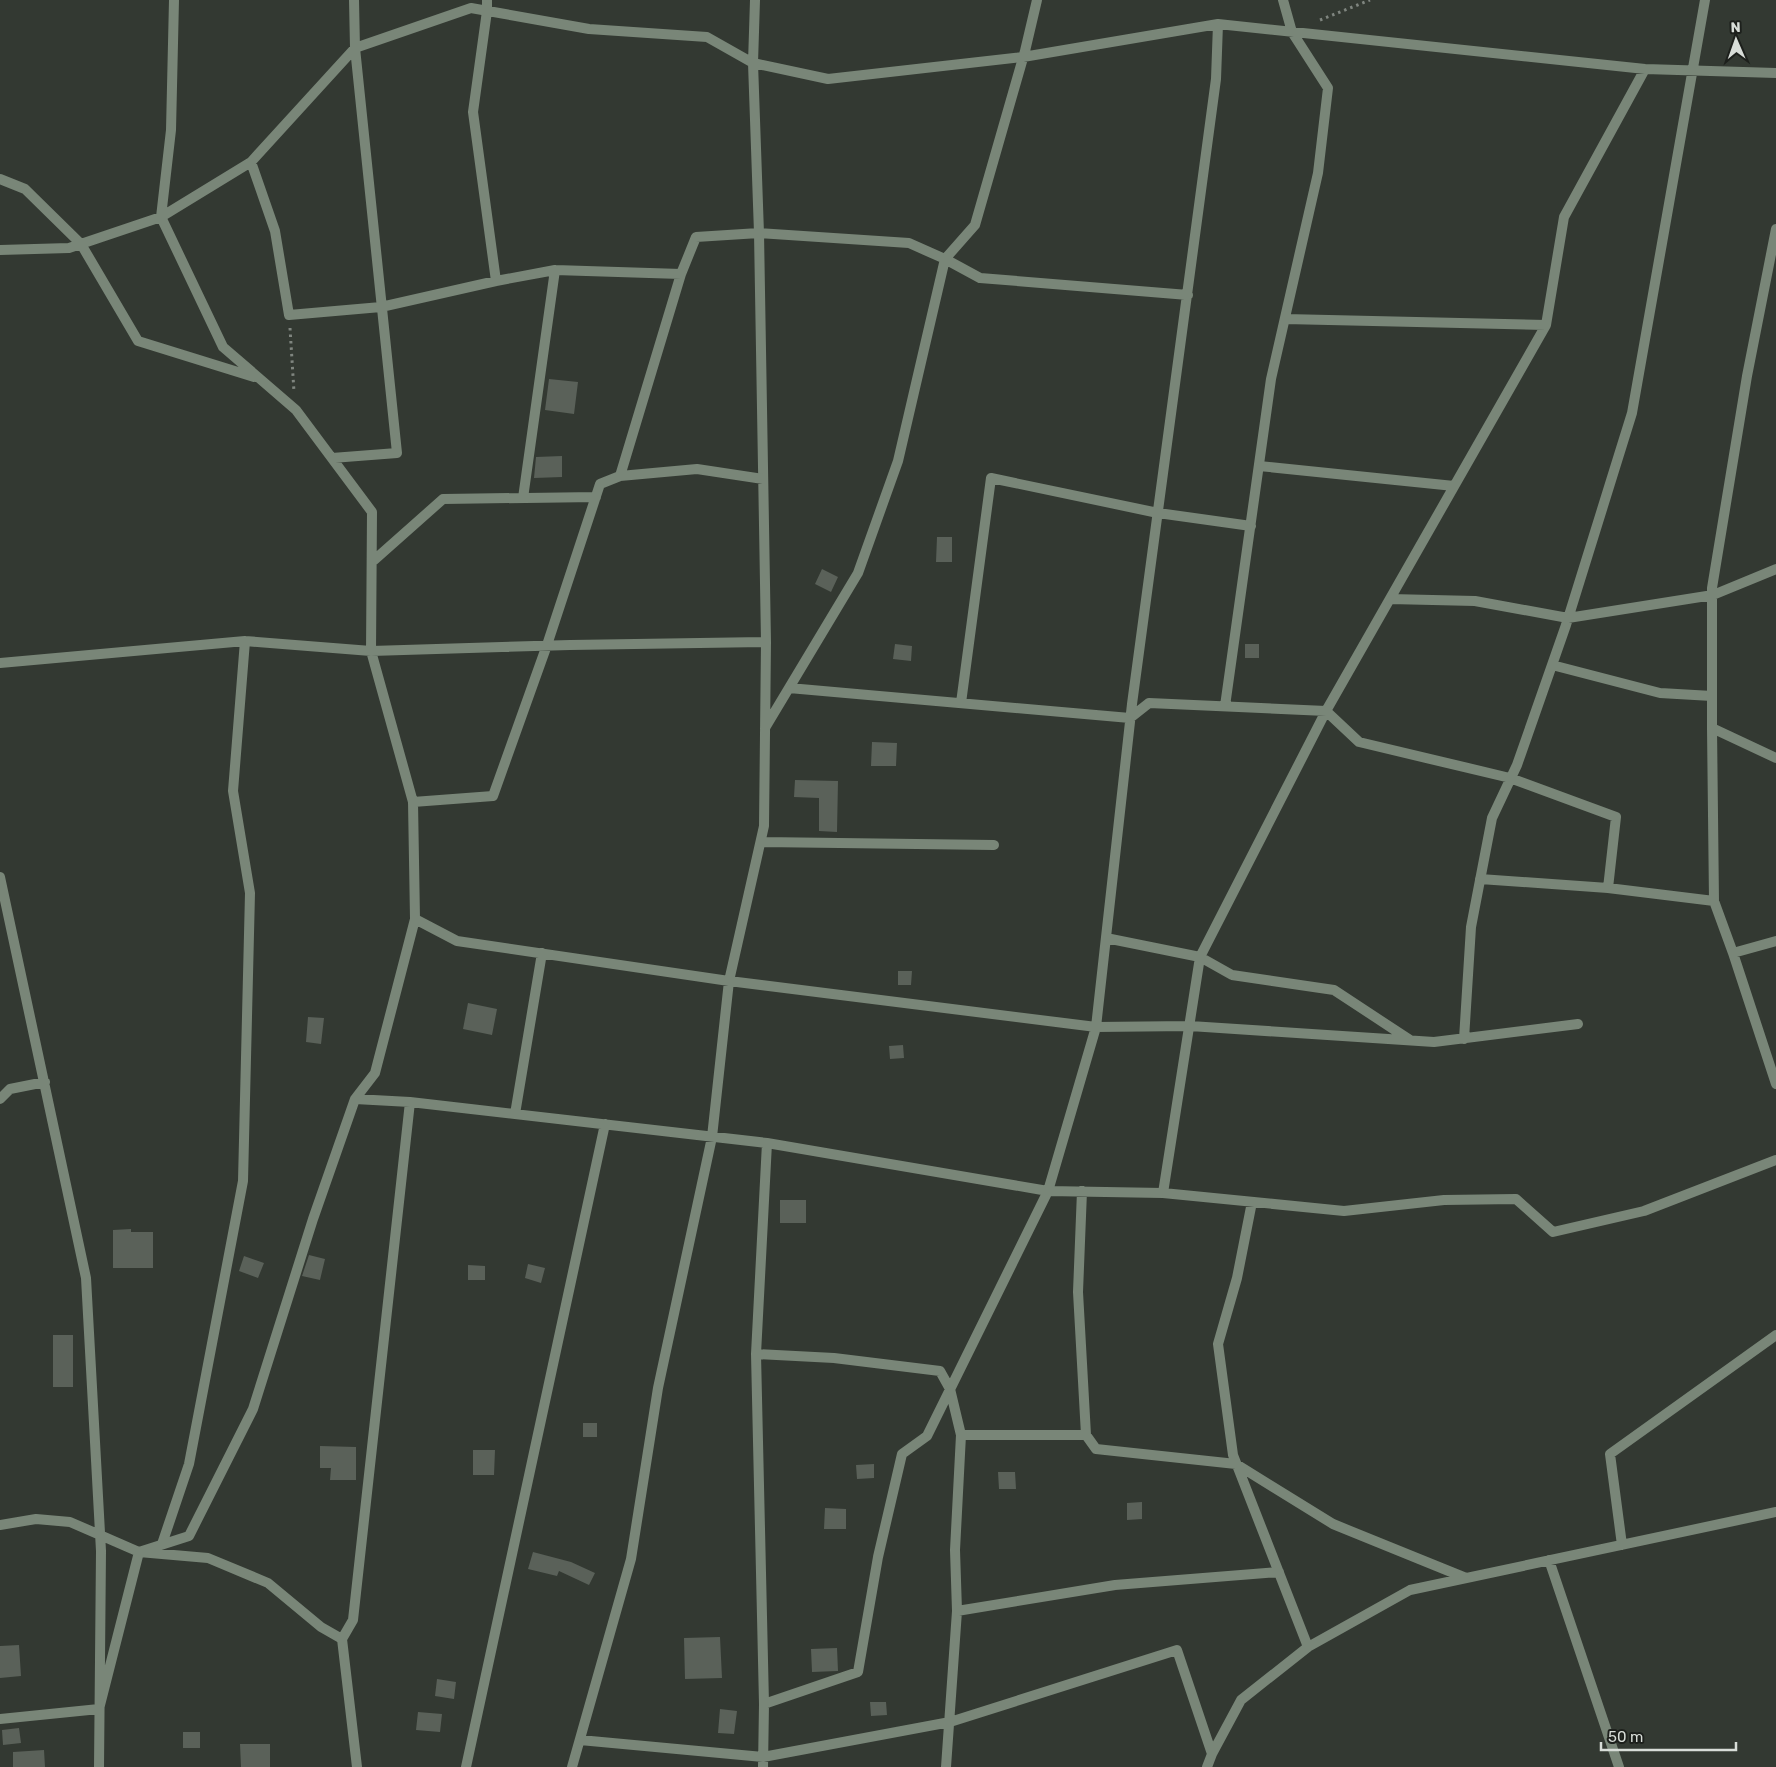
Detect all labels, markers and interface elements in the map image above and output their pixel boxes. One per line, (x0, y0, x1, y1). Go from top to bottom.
north arrow (1711, 15, 1761, 65)
text: N (1730, 19, 1741, 36)
scale bar (1601, 1720, 1736, 1752)
text: 50 m (1608, 1728, 1643, 1746)

